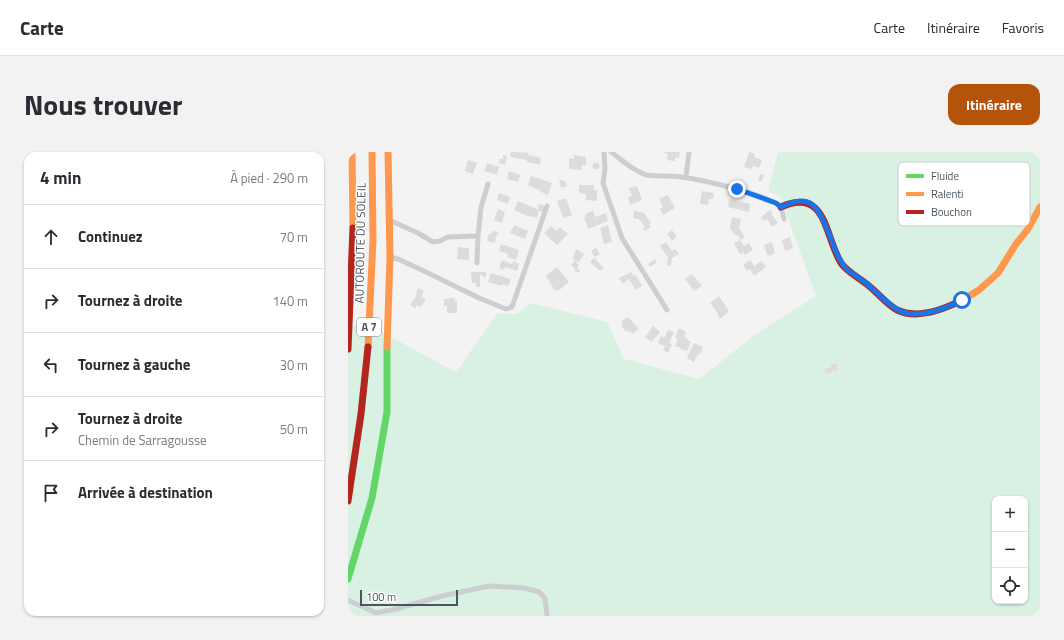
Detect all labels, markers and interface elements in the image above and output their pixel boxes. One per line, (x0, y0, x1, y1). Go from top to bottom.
text: Carte (20, 13, 64, 42)
text: Carte (874, 17, 905, 38)
text: Itinéraire (927, 17, 980, 38)
text: Favoris (1002, 17, 1044, 38)
text: Nous trouver (24, 83, 182, 126)
button: Itinéraire (948, 84, 1040, 125)
legend (898, 162, 1030, 226)
text: 4 min (40, 165, 81, 191)
text: À pied · 290 m (230, 168, 308, 188)
text: Fluide (931, 168, 959, 184)
route end (728, 180, 746, 198)
street label: AUTOROUTE DU SOLEIL (349, 182, 371, 304)
text: Ralenti (931, 186, 964, 202)
text: Bouchon (931, 204, 972, 220)
text: Continuez (78, 225, 143, 248)
icon: ahead (40, 226, 62, 248)
text: 70 m (280, 227, 308, 247)
text: Tournez à droite (78, 289, 183, 312)
icon: right (40, 290, 62, 312)
text: 140 m (272, 291, 308, 311)
route start (953, 291, 971, 309)
road number: A 7 (357, 318, 381, 336)
text: Tournez à gauche (78, 353, 190, 376)
icon: left (40, 354, 62, 376)
text: 30 m (280, 355, 308, 375)
text: Tournez à droite (78, 407, 183, 430)
icon: right (40, 418, 62, 440)
text: 50 m (280, 419, 308, 439)
text: Chemin de Sarragousse (78, 430, 207, 450)
text: Arrivée à destination (78, 481, 213, 504)
icon: arrive (40, 482, 62, 504)
map controls (992, 496, 1028, 604)
button: + (992, 496, 1028, 532)
button: − (992, 532, 1028, 568)
button: locate (992, 568, 1028, 604)
scale bar (360, 588, 458, 607)
text: 100 m (366, 589, 396, 605)

